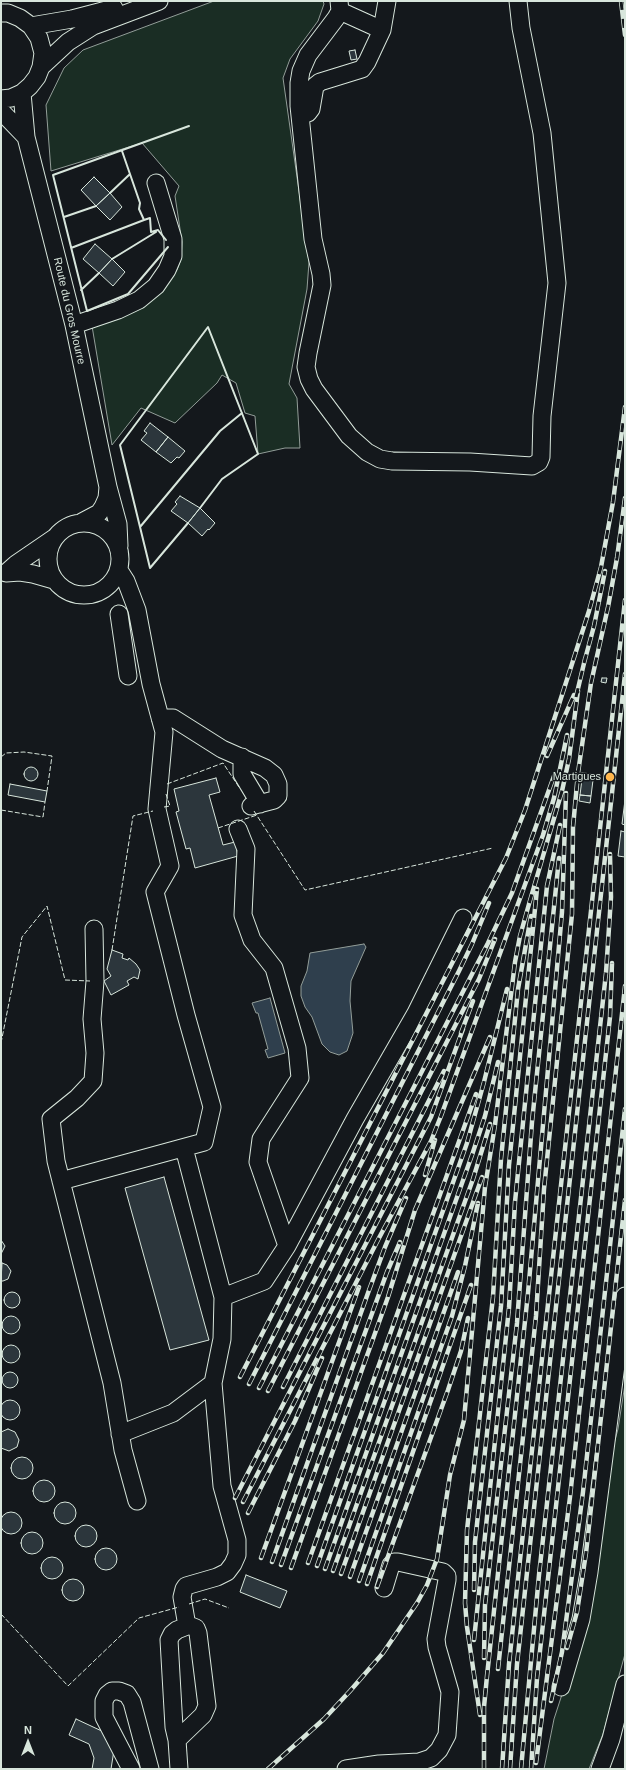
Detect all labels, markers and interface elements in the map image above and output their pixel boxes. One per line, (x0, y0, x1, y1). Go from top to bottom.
street label: Route du Gros Mourre (50, 256, 88, 366)
place label: Martigues (553, 770, 601, 784)
marker: Martigues (604, 771, 616, 783)
north arrow (8, 1722, 48, 1762)
text: N (24, 1724, 32, 1736)

